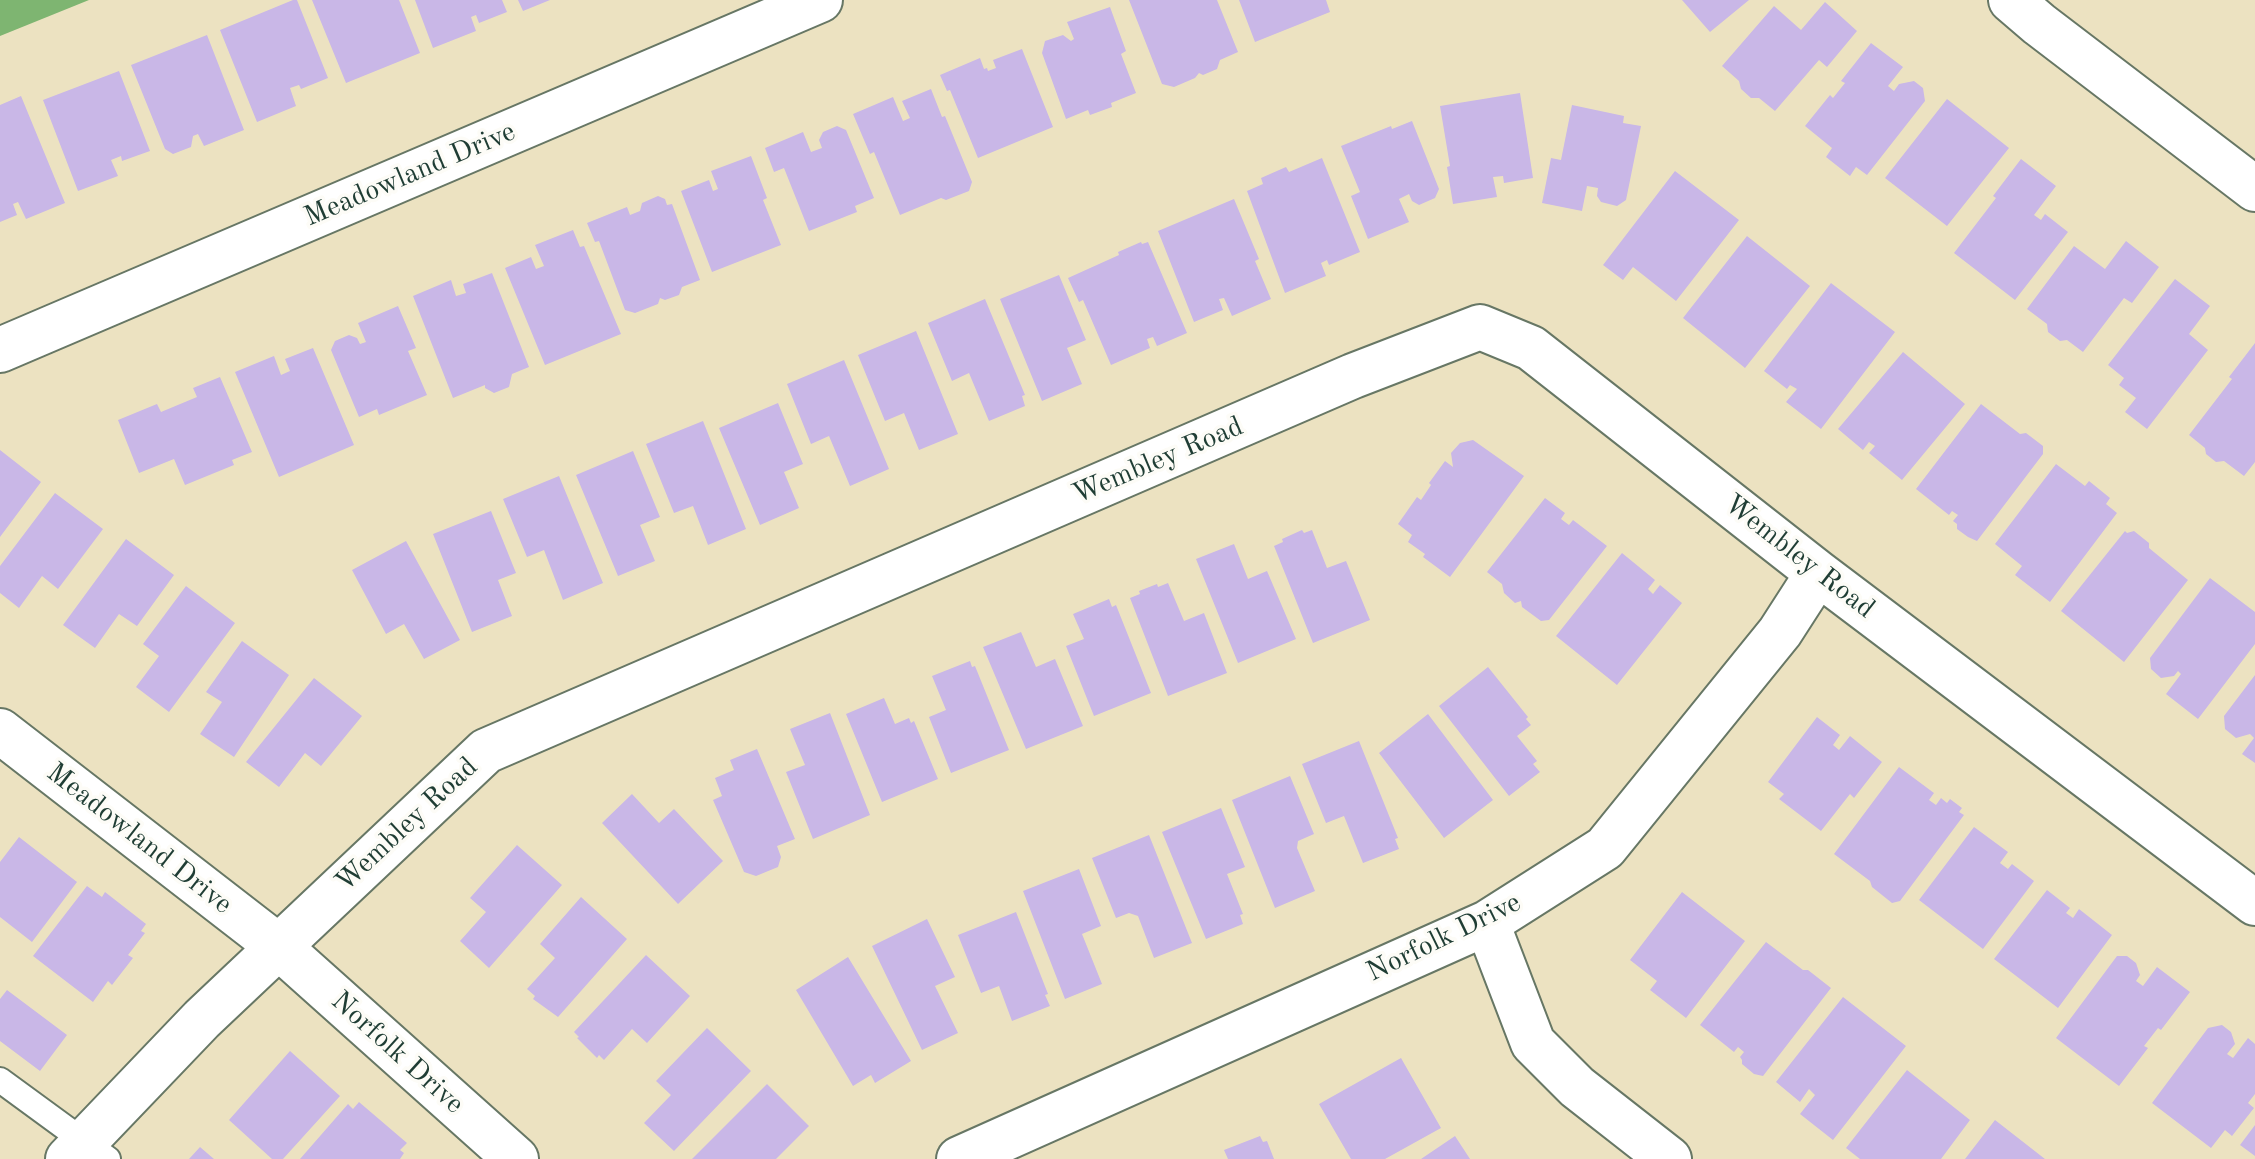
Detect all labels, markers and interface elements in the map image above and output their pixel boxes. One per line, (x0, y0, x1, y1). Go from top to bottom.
street label: Meadowland Drive (299, 115, 521, 235)
street label: Wembley Road (1068, 410, 1248, 512)
street label: Wembley Road (1717, 488, 1881, 626)
street label: Wembley Road (329, 751, 485, 899)
street label: Meadowland Drive (40, 756, 238, 922)
street label: Norfolk Drive (1361, 886, 1527, 990)
street label: Norfolk Drive (324, 985, 470, 1121)

